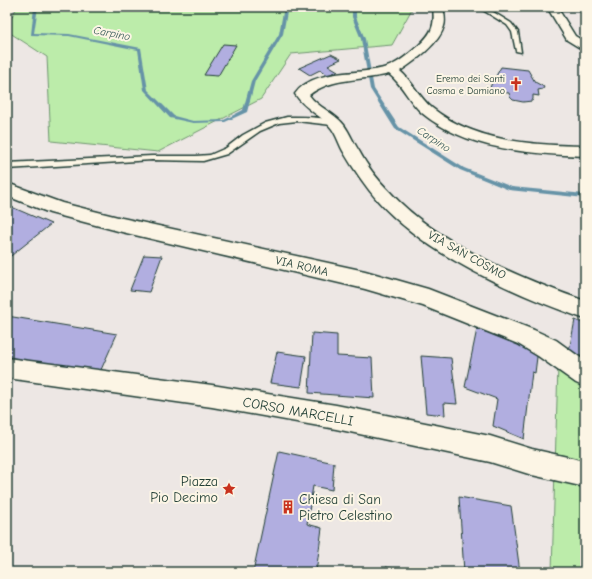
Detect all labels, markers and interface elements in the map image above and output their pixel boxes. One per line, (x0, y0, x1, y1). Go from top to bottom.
water label: Carpino (92, 24, 132, 43)
place label: Eremo dei Santi Cosma e Damiano (426, 73, 505, 97)
church icon: Eremo dei Santi Cosma e Damiano (508, 76, 524, 92)
water label: Carpino (415, 124, 453, 155)
street label: VIA SAN COSMO (426, 228, 509, 282)
street label: VIA ROMA (274, 253, 330, 279)
street label: CORSO MARCELLI (241, 393, 355, 430)
place label: Piazza Pio Decimo (150, 473, 218, 506)
place icon: Piazza Pio Decimo (221, 481, 237, 497)
place label: Chiesa di San Pietro Celestino (299, 491, 392, 524)
building icon: Chiesa di San Pietro Celestino (280, 499, 296, 515)

